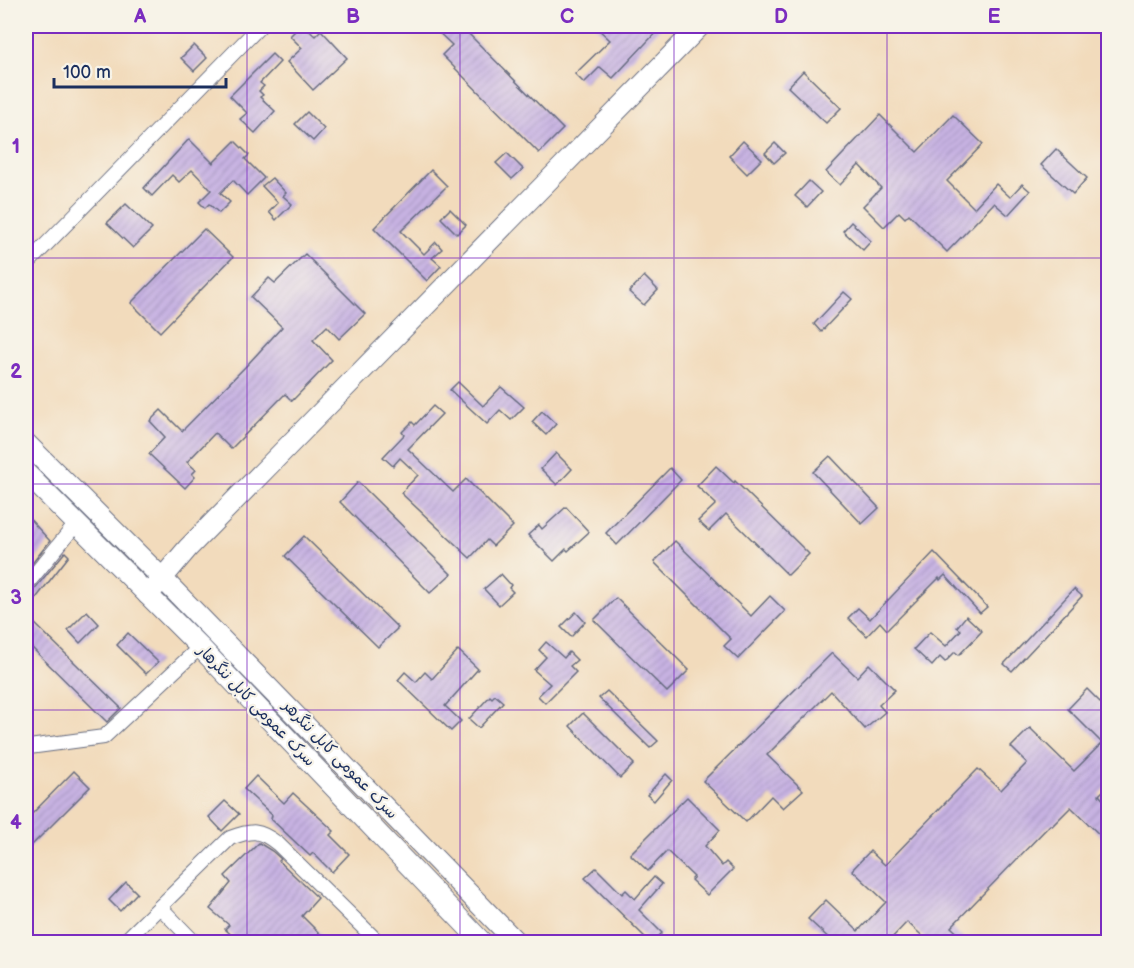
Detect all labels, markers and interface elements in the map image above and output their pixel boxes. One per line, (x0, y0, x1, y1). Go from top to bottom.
text: A (133, 5, 147, 29)
text: B (346, 5, 360, 29)
text: C (560, 5, 574, 29)
text: D (774, 5, 788, 29)
text: E (988, 5, 1001, 29)
scale bar (54, 51, 226, 89)
text: 100 m (63, 62, 111, 83)
text: 1 (12, 135, 20, 159)
text: 2 (10, 360, 22, 384)
text: 3 (10, 586, 22, 610)
street label: سرک عمومی کابل ننگرهار (192, 640, 320, 771)
street label: سرک عمومی کابل ننگرهر (277, 695, 402, 823)
text: 4 (10, 811, 22, 835)

